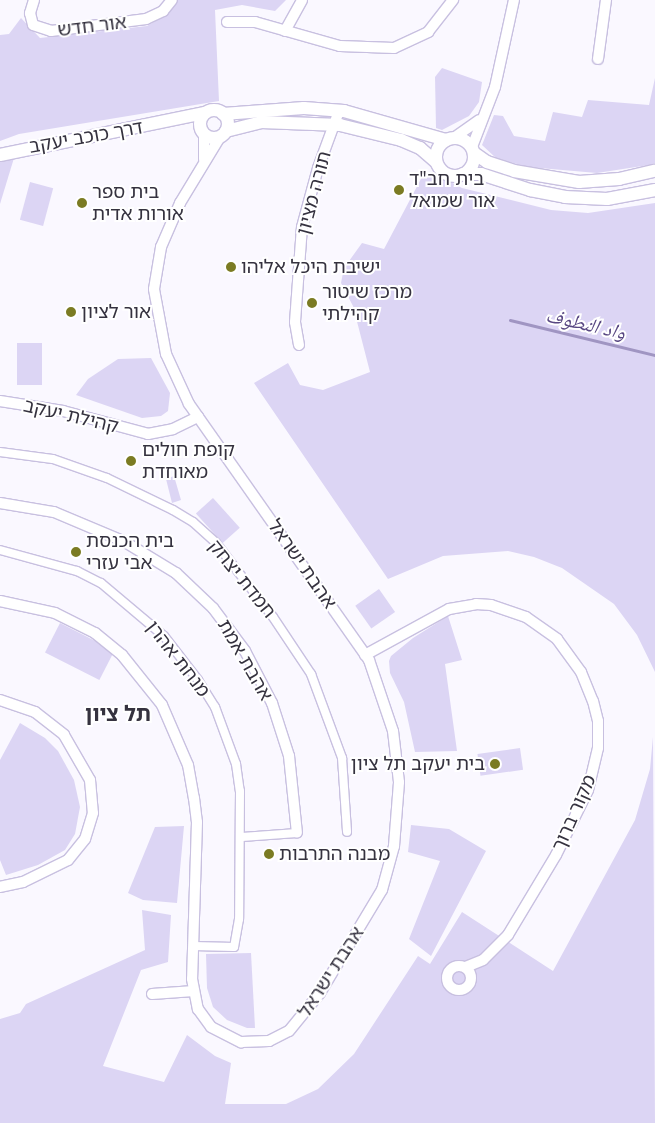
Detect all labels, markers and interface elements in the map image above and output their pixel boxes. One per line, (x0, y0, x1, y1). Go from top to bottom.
street label: אור חדש (56, 10, 128, 42)
street label: דרך כוכב יעקב (27, 116, 145, 158)
street label: תורה מציון (292, 149, 336, 237)
place label: בית חב"ד אור שמואל (409, 168, 495, 212)
place label: בית ספר אורות אדית (92, 181, 184, 225)
marker: בית חב"ד אור שמואל (393, 184, 405, 196)
marker: בית ספר אורות אדית (76, 197, 88, 209)
place label: ישיבת היכל אליהו (241, 256, 380, 278)
marker: ישיבת היכל אליהו (225, 261, 237, 273)
place label: מרכז שיטור קהילתי (322, 281, 412, 325)
marker: מרכז שיטור קהילתי (306, 297, 318, 309)
place label: אור לציון (81, 301, 151, 323)
water label: واد النطوف (544, 302, 628, 344)
marker: אור לציון (65, 306, 77, 318)
street label: קהילת יעקב (21, 394, 121, 438)
place label: קופת חולים מאוחדת (142, 439, 235, 483)
marker: קופת חולים מאוחדת (124, 454, 138, 468)
street label: אהבת ישראל (263, 515, 341, 613)
place label: בית הכנסת אבי עזרי (86, 530, 174, 574)
street label: חמדת יצחק (204, 535, 280, 623)
marker: בית הכנסת אבי עזרי (70, 546, 82, 558)
street label: אהבת אמת (213, 615, 277, 705)
street label: מנחת אהרן (141, 616, 215, 702)
district label: תל ציון (85, 700, 151, 726)
place label: בית יעקב תל ציון (351, 753, 485, 775)
marker: בית יעקב תל ציון (489, 758, 501, 770)
street label: מקור ברוך (547, 771, 601, 855)
place label: מבנה התרבות (279, 843, 390, 865)
marker: מבנה התרבות (263, 848, 275, 860)
street label: אהבת ישראל (293, 922, 369, 1022)

